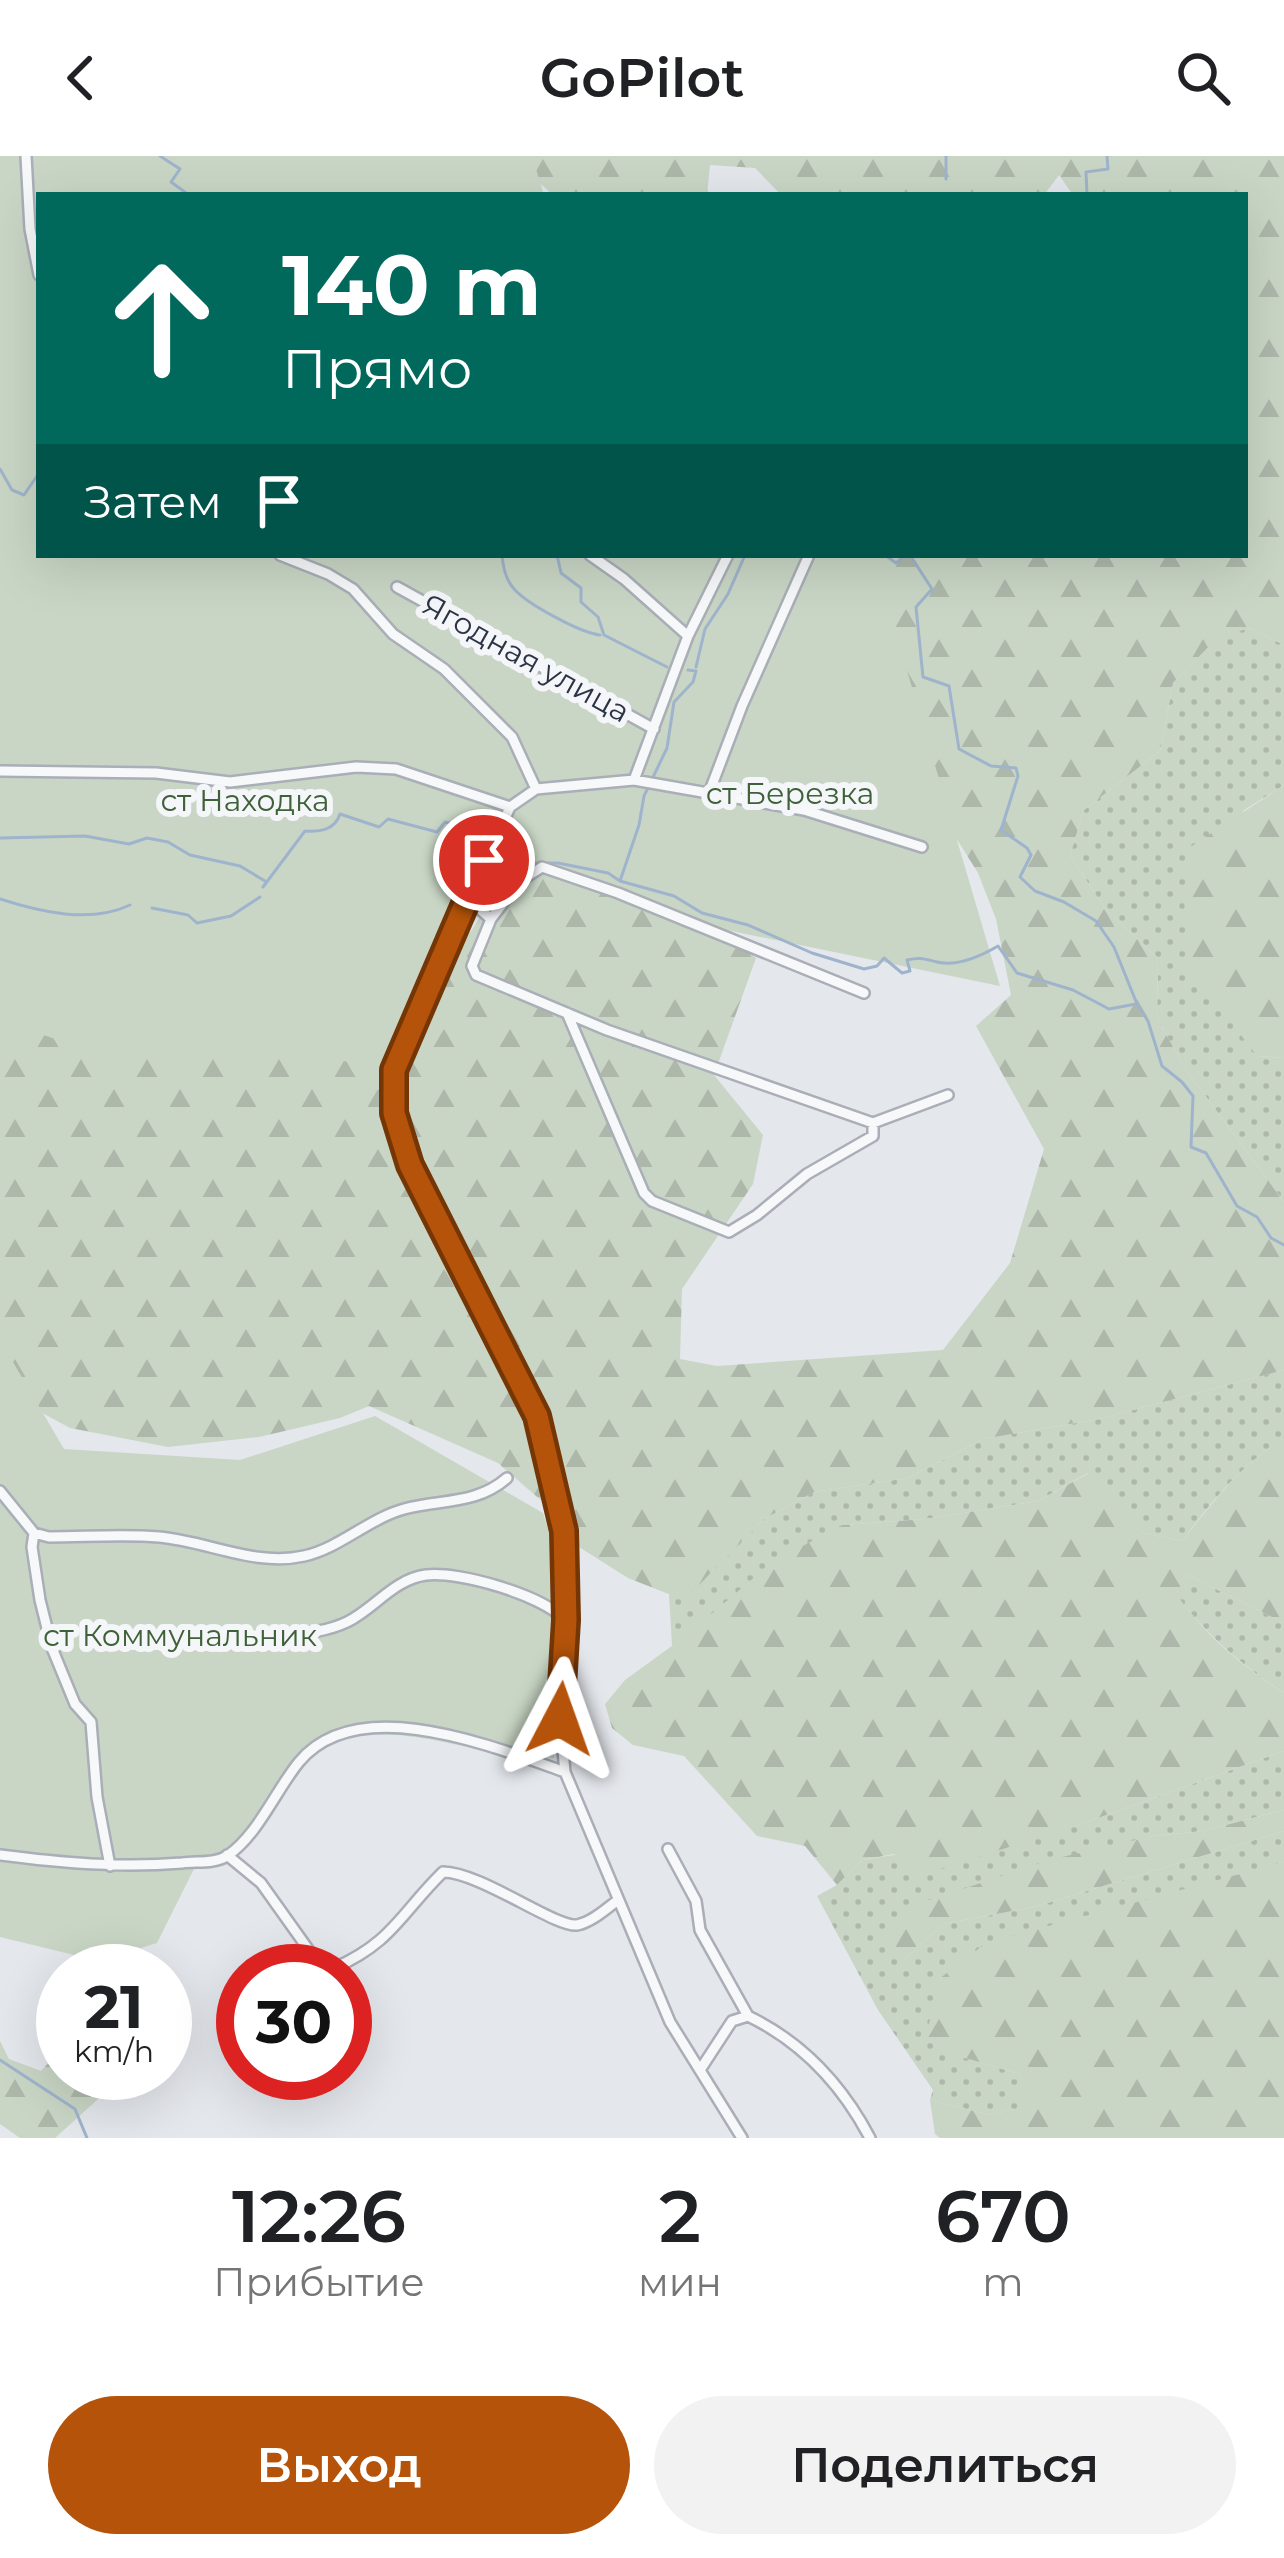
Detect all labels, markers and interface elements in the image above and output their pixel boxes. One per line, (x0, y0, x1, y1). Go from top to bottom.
icon: back (48, 45, 114, 111)
text: GoPilot (540, 45, 744, 111)
icon: search (1170, 45, 1236, 111)
text: 140 m (282, 234, 542, 336)
icon: ahead (84, 240, 240, 396)
text: Прямо (282, 336, 472, 402)
icon: arrive (246, 468, 312, 534)
text: Затем (84, 474, 222, 529)
street label: Ягодная улица (416, 586, 636, 730)
park label: ст Березка (706, 775, 874, 812)
park label: ст Находка (160, 782, 330, 819)
pin (433, 809, 535, 911)
icon: arrive (451, 827, 517, 893)
park label: ст Коммунальник (43, 1617, 318, 1654)
position arrow (497, 1656, 623, 1782)
speed limit sign: 30 (216, 1944, 372, 2100)
text: 21 (85, 1970, 143, 2043)
text: km/h (74, 2033, 154, 2070)
text: 12:26 (232, 2172, 406, 2260)
text: 2 (659, 2172, 701, 2260)
text: 670 (935, 2172, 1071, 2260)
text: Прибытие (213, 2258, 425, 2306)
text: мин (638, 2258, 722, 2306)
text: m (982, 2258, 1024, 2306)
button: Выход (48, 2396, 630, 2534)
button: Поделиться (654, 2396, 1236, 2534)

